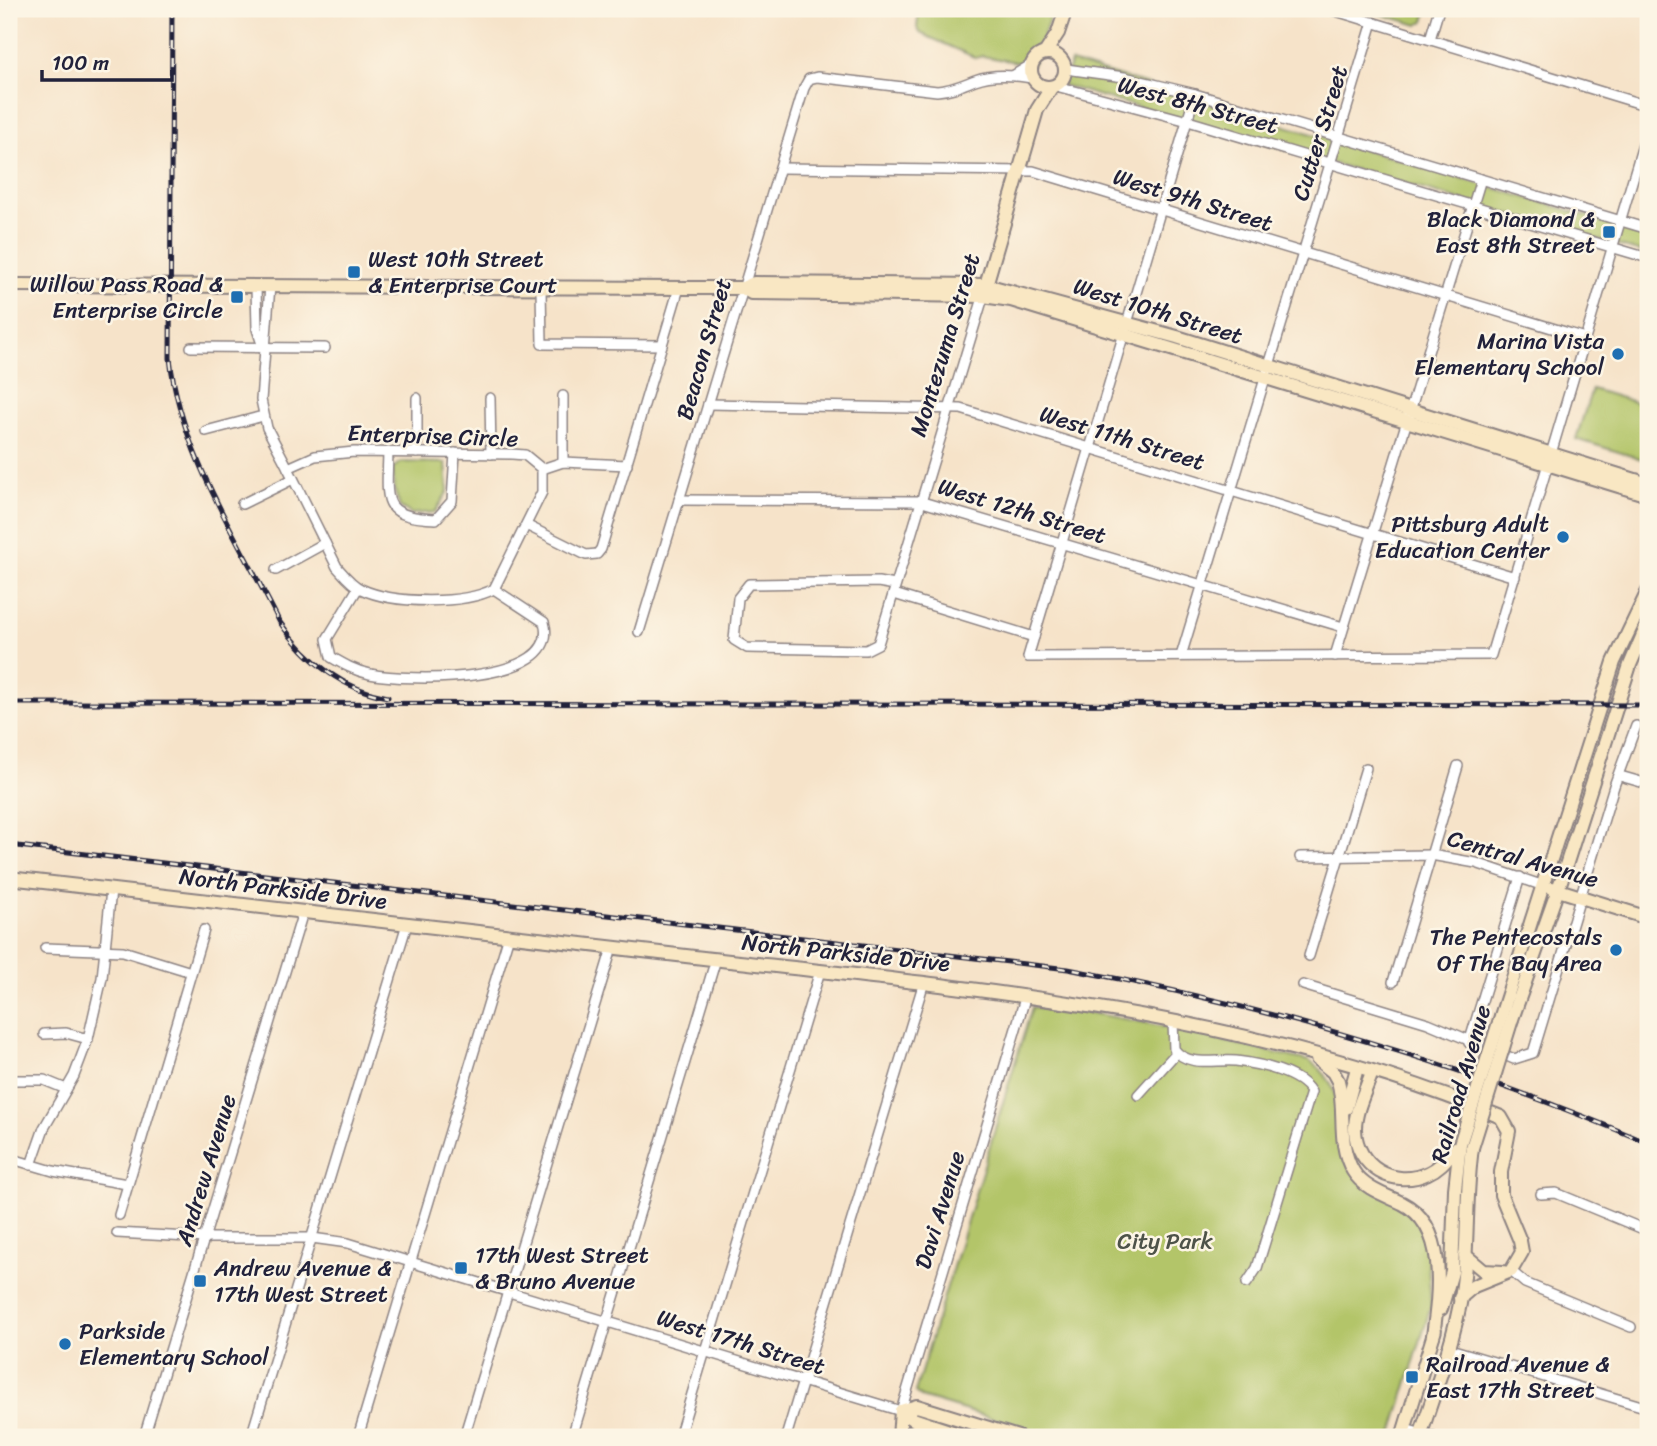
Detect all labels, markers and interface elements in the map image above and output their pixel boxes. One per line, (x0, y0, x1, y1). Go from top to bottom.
scale bar (42, 38, 172, 82)
text: 100 m (52, 44, 109, 82)
street label: Cutter Street (1280, 60, 1360, 206)
street label: West 8th Street (1113, 64, 1283, 146)
street label: West 9th Street (1108, 156, 1278, 244)
place label: Black Diamond & East 8th Street (1427, 199, 1595, 266)
marker: Black Diamond & East 8th Street (1601, 224, 1617, 240)
place label: West 10th Street & Enterprise Court (368, 239, 557, 306)
street label: Montezuma Street (898, 248, 992, 442)
place label: Willow Pass Road & Enterprise Circle (30, 264, 223, 331)
marker: West 10th Street & Enterprise Court (346, 264, 362, 280)
street label: West 10th Street (1068, 266, 1248, 356)
street label: Beacon Street (664, 273, 744, 425)
marker: Willow Pass Road & Enterprise Circle (229, 289, 245, 305)
place label: Marina Vista Elementary School (1414, 321, 1604, 388)
marker: Marina Vista Elementary School (1610, 346, 1626, 362)
street label: West 11th Street (1034, 393, 1210, 483)
street label: Enterprise Circle (347, 413, 519, 459)
street label: West 12th Street (933, 466, 1111, 556)
place label: Pittsburg Adult Education Center (1375, 504, 1551, 571)
marker: Pittsburg Adult Education Center (1555, 529, 1571, 545)
street label: Central Avenue (1443, 818, 1604, 900)
street label: North Parkside Drive (177, 856, 389, 922)
place label: The Pentecostals Of The Bay Area (1430, 917, 1602, 984)
street label: North Parkside Drive (740, 922, 952, 984)
marker: The Pentecostals Of The Bay Area (1608, 942, 1624, 958)
street label: Railroad Avenue (1419, 1000, 1503, 1168)
street label: Andrew Avenue (163, 1089, 249, 1252)
street label: Davi Avenue (903, 1146, 977, 1274)
park label: City Park (1117, 1221, 1213, 1262)
place label: 17th West Street & Bruno Avenue (475, 1235, 649, 1302)
place label: Andrew Avenue & 17th West Street (213, 1248, 392, 1315)
marker: 17th West Street & Bruno Avenue (453, 1260, 469, 1276)
marker: Andrew Avenue & 17th West Street (192, 1273, 208, 1289)
street label: West 17th Street (652, 1297, 830, 1387)
place label: Parkside Elementary School (79, 1311, 269, 1378)
marker: Parkside Elementary School (57, 1336, 73, 1352)
place label: Railroad Avenue & East 17th Street (1426, 1344, 1610, 1411)
marker: Railroad Avenue & East 17th Street (1404, 1369, 1420, 1385)

